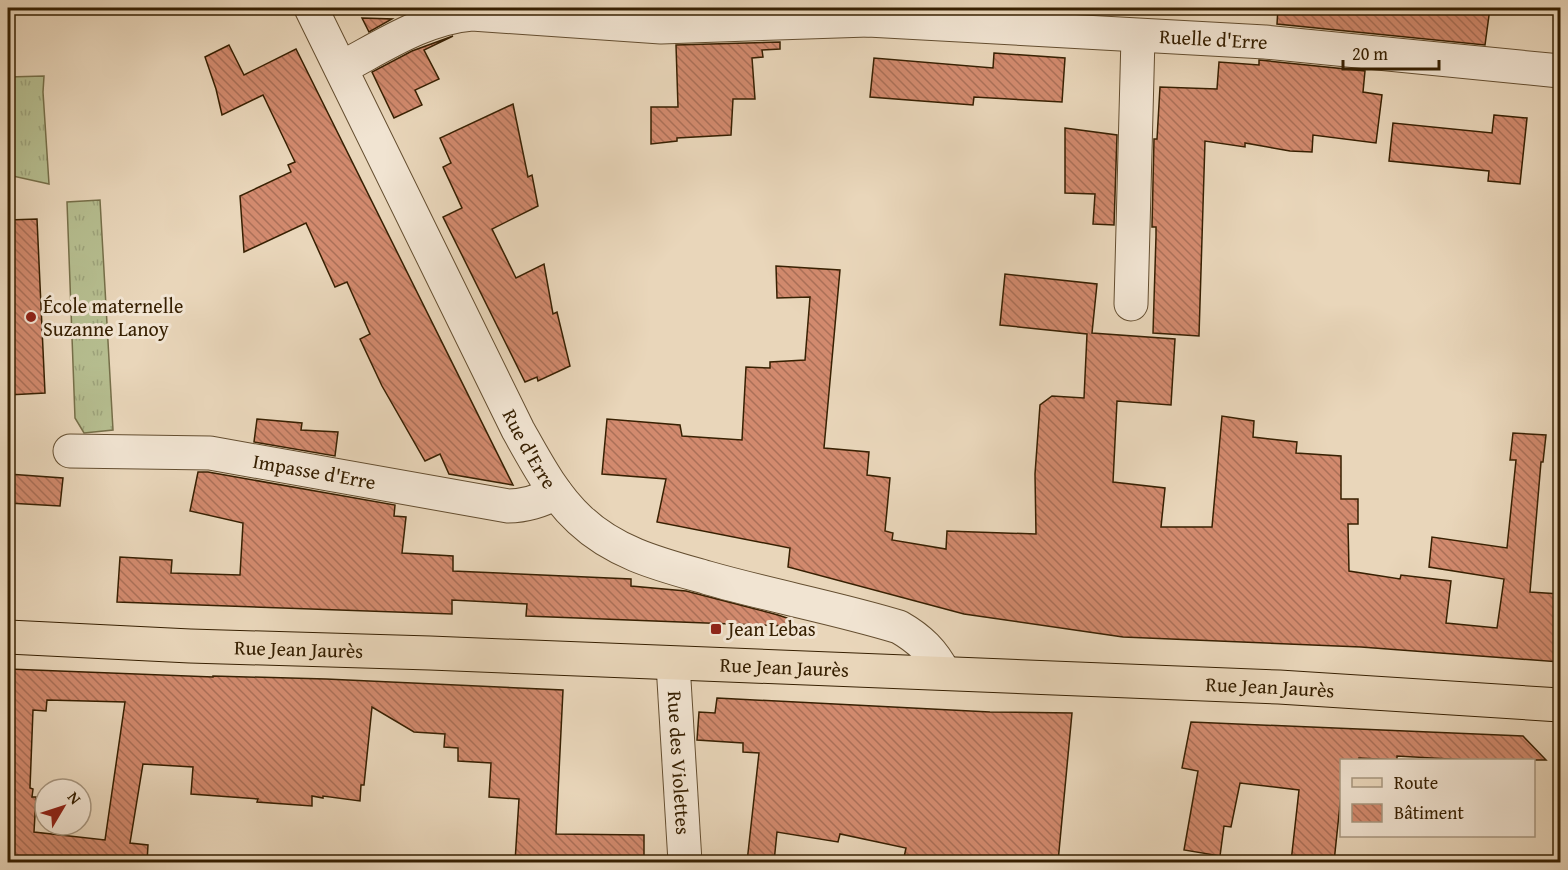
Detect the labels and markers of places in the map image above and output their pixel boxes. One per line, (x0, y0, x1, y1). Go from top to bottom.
place label: École maternelle Suzanne Lanoy (43, 291, 183, 343)
marker: École maternelle Suzanne Lanoy (24, 310, 38, 324)
place label: Jean Lebas (725, 614, 816, 643)
marker: Jean Lebas (709, 622, 723, 636)

